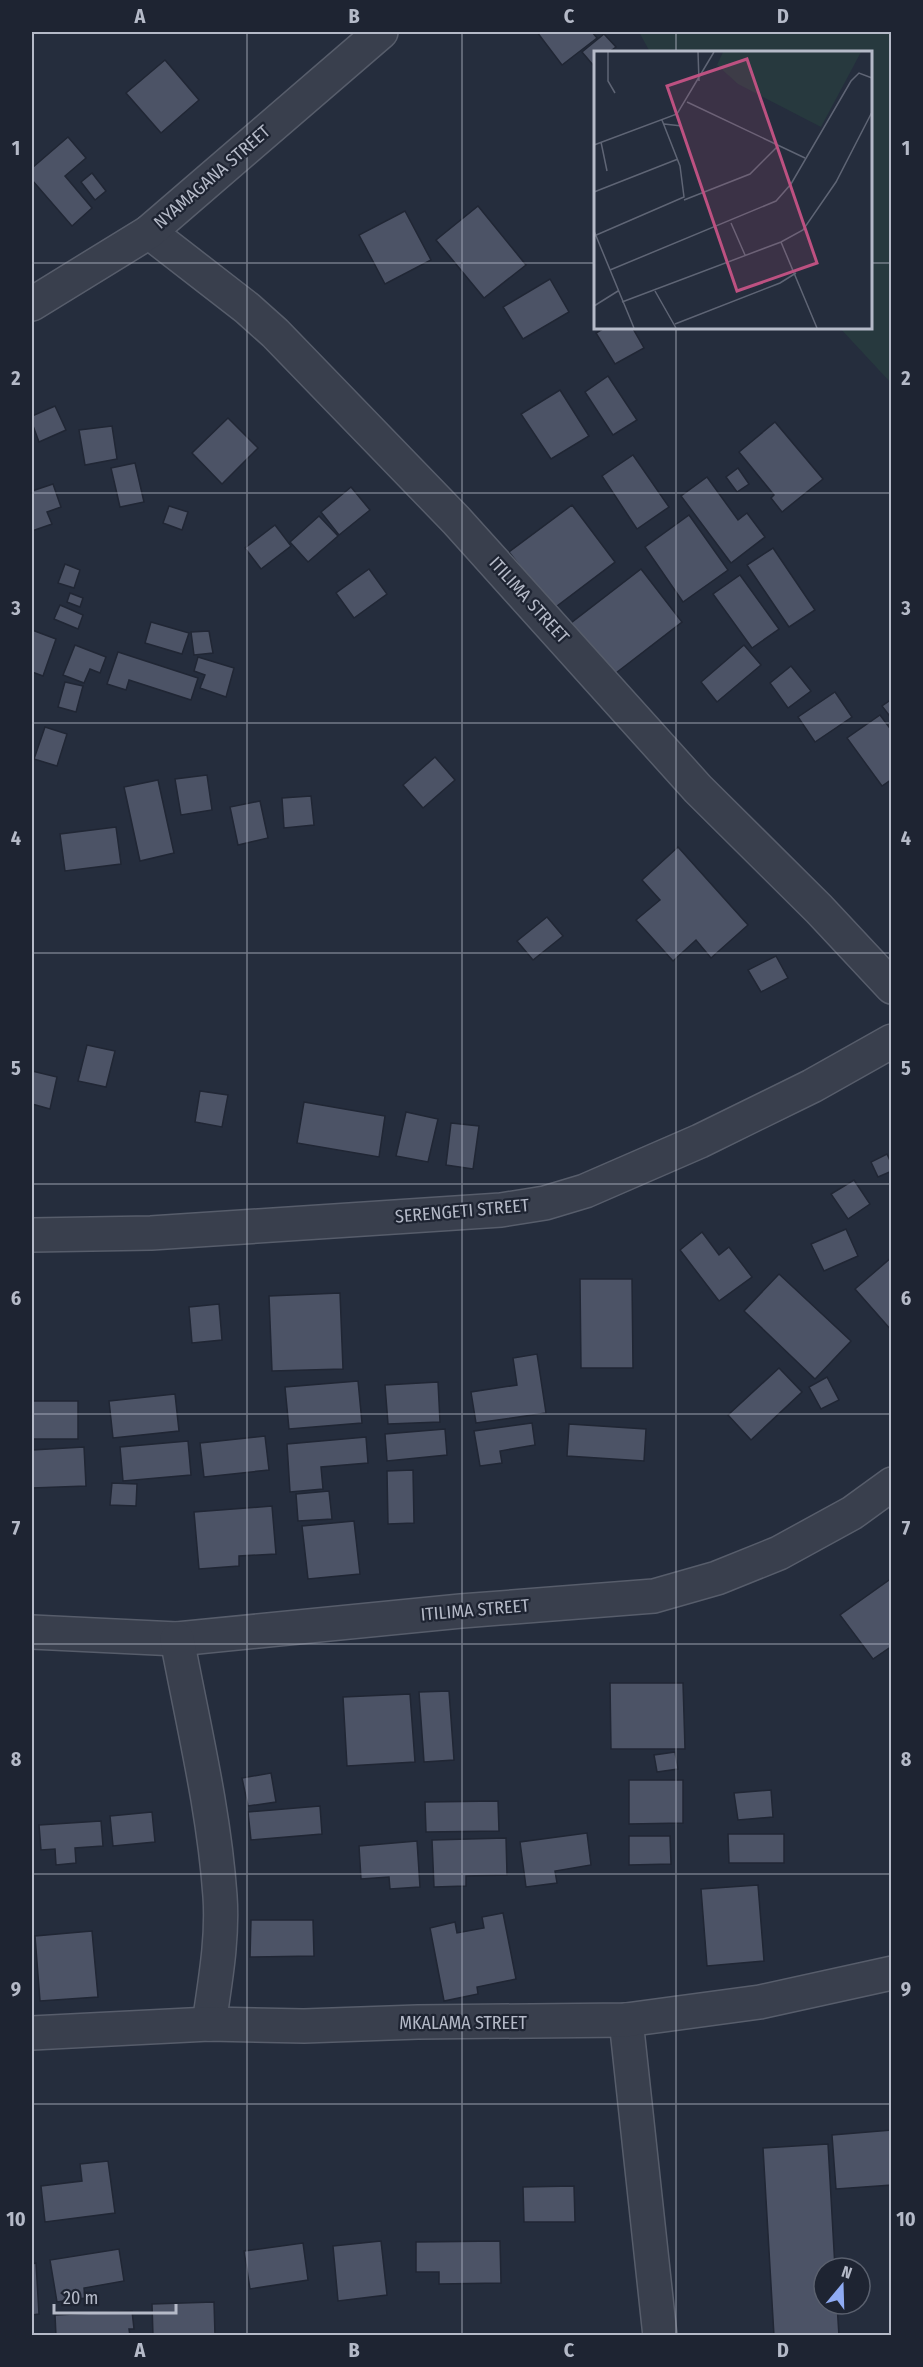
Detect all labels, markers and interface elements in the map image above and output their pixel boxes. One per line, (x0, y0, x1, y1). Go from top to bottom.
text: A (134, 4, 147, 28)
text: B (348, 4, 360, 28)
text: C (564, 4, 575, 28)
text: D (777, 4, 789, 28)
inset map (594, 51, 872, 328)
street label: NYAMAGANA STREET (149, 120, 275, 233)
text: 1 (12, 136, 20, 160)
text: 1 (902, 136, 910, 160)
text: 2 (10, 366, 21, 390)
text: 2 (900, 366, 911, 390)
street label: ITILIMA STREET (484, 552, 574, 648)
text: 3 (10, 596, 21, 620)
text: 3 (900, 596, 911, 620)
text: 4 (11, 826, 21, 850)
text: 4 (901, 826, 911, 850)
text: 5 (11, 1056, 21, 1080)
text: 5 (901, 1056, 911, 1080)
street label: SERENGETI STREET (394, 1194, 531, 1228)
text: 6 (11, 1286, 21, 1310)
text: 6 (901, 1286, 911, 1310)
text: 7 (12, 1516, 21, 1540)
text: 7 (902, 1516, 911, 1540)
street label: ITILIMA STREET (420, 1594, 531, 1626)
text: 8 (11, 1747, 22, 1771)
text: 8 (901, 1747, 912, 1771)
text: 9 (11, 1977, 21, 2001)
text: 9 (901, 1977, 911, 2001)
street label: MKALAMA STREET (399, 2012, 527, 2034)
text: 10 (6, 2207, 26, 2231)
text: 10 (896, 2207, 916, 2231)
north arrow (812, 2256, 872, 2316)
text: N (839, 2262, 854, 2283)
scale bar (54, 2277, 176, 2315)
text: 20 m (63, 2287, 98, 2309)
text: A (134, 2338, 147, 2362)
text: B (348, 2338, 360, 2362)
text: C (564, 2338, 575, 2362)
text: D (777, 2338, 789, 2362)

